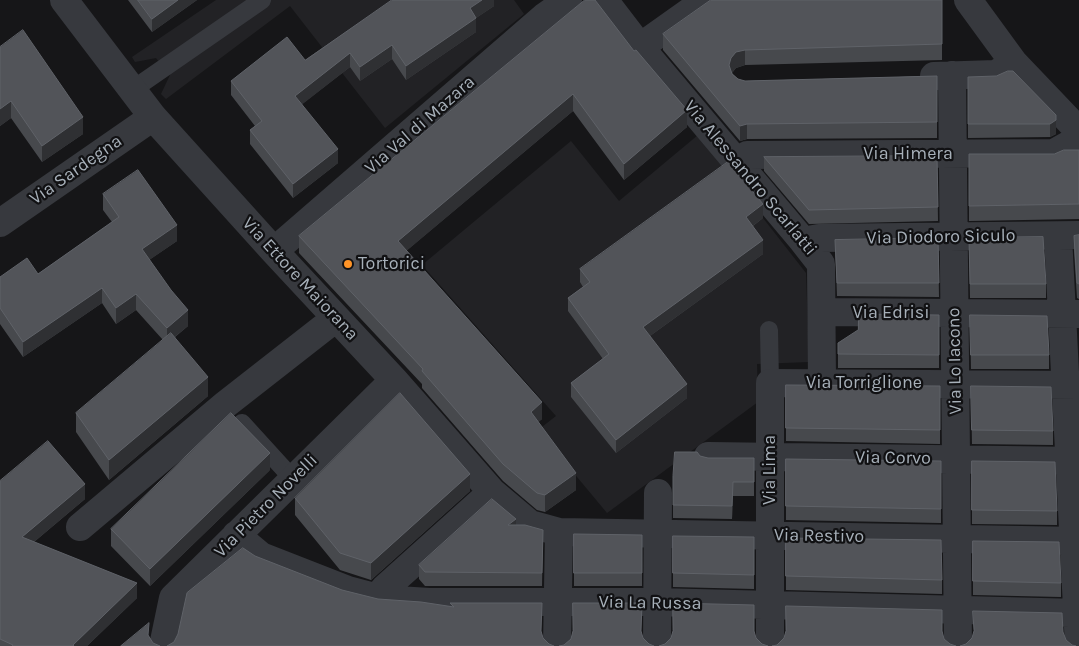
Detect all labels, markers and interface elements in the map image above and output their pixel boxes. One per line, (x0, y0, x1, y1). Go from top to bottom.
street label: Via Val di Mazara (361, 71, 479, 179)
street label: Via Alessandro Scarlatti (679, 96, 821, 260)
street label: Via Sardegna (26, 130, 126, 210)
street label: Via Himera (863, 143, 953, 165)
street label: Via Ettore Maiorana (237, 213, 363, 345)
street label: Via Diodoro Siculo (866, 225, 1016, 249)
place label: Tortorici (358, 253, 425, 275)
marker: Tortorici (342, 258, 354, 270)
street label: Via Edrisi (852, 302, 930, 324)
street label: Via Lo Iacono (943, 307, 967, 415)
street label: Via Torriglione (806, 372, 922, 394)
street label: Via Lima (759, 435, 781, 505)
street label: Via Corvo (855, 447, 931, 469)
street label: Via Pietro Novelli (210, 450, 322, 562)
street label: Via Restivo (774, 524, 864, 548)
street label: Via La Russa (598, 591, 702, 615)

